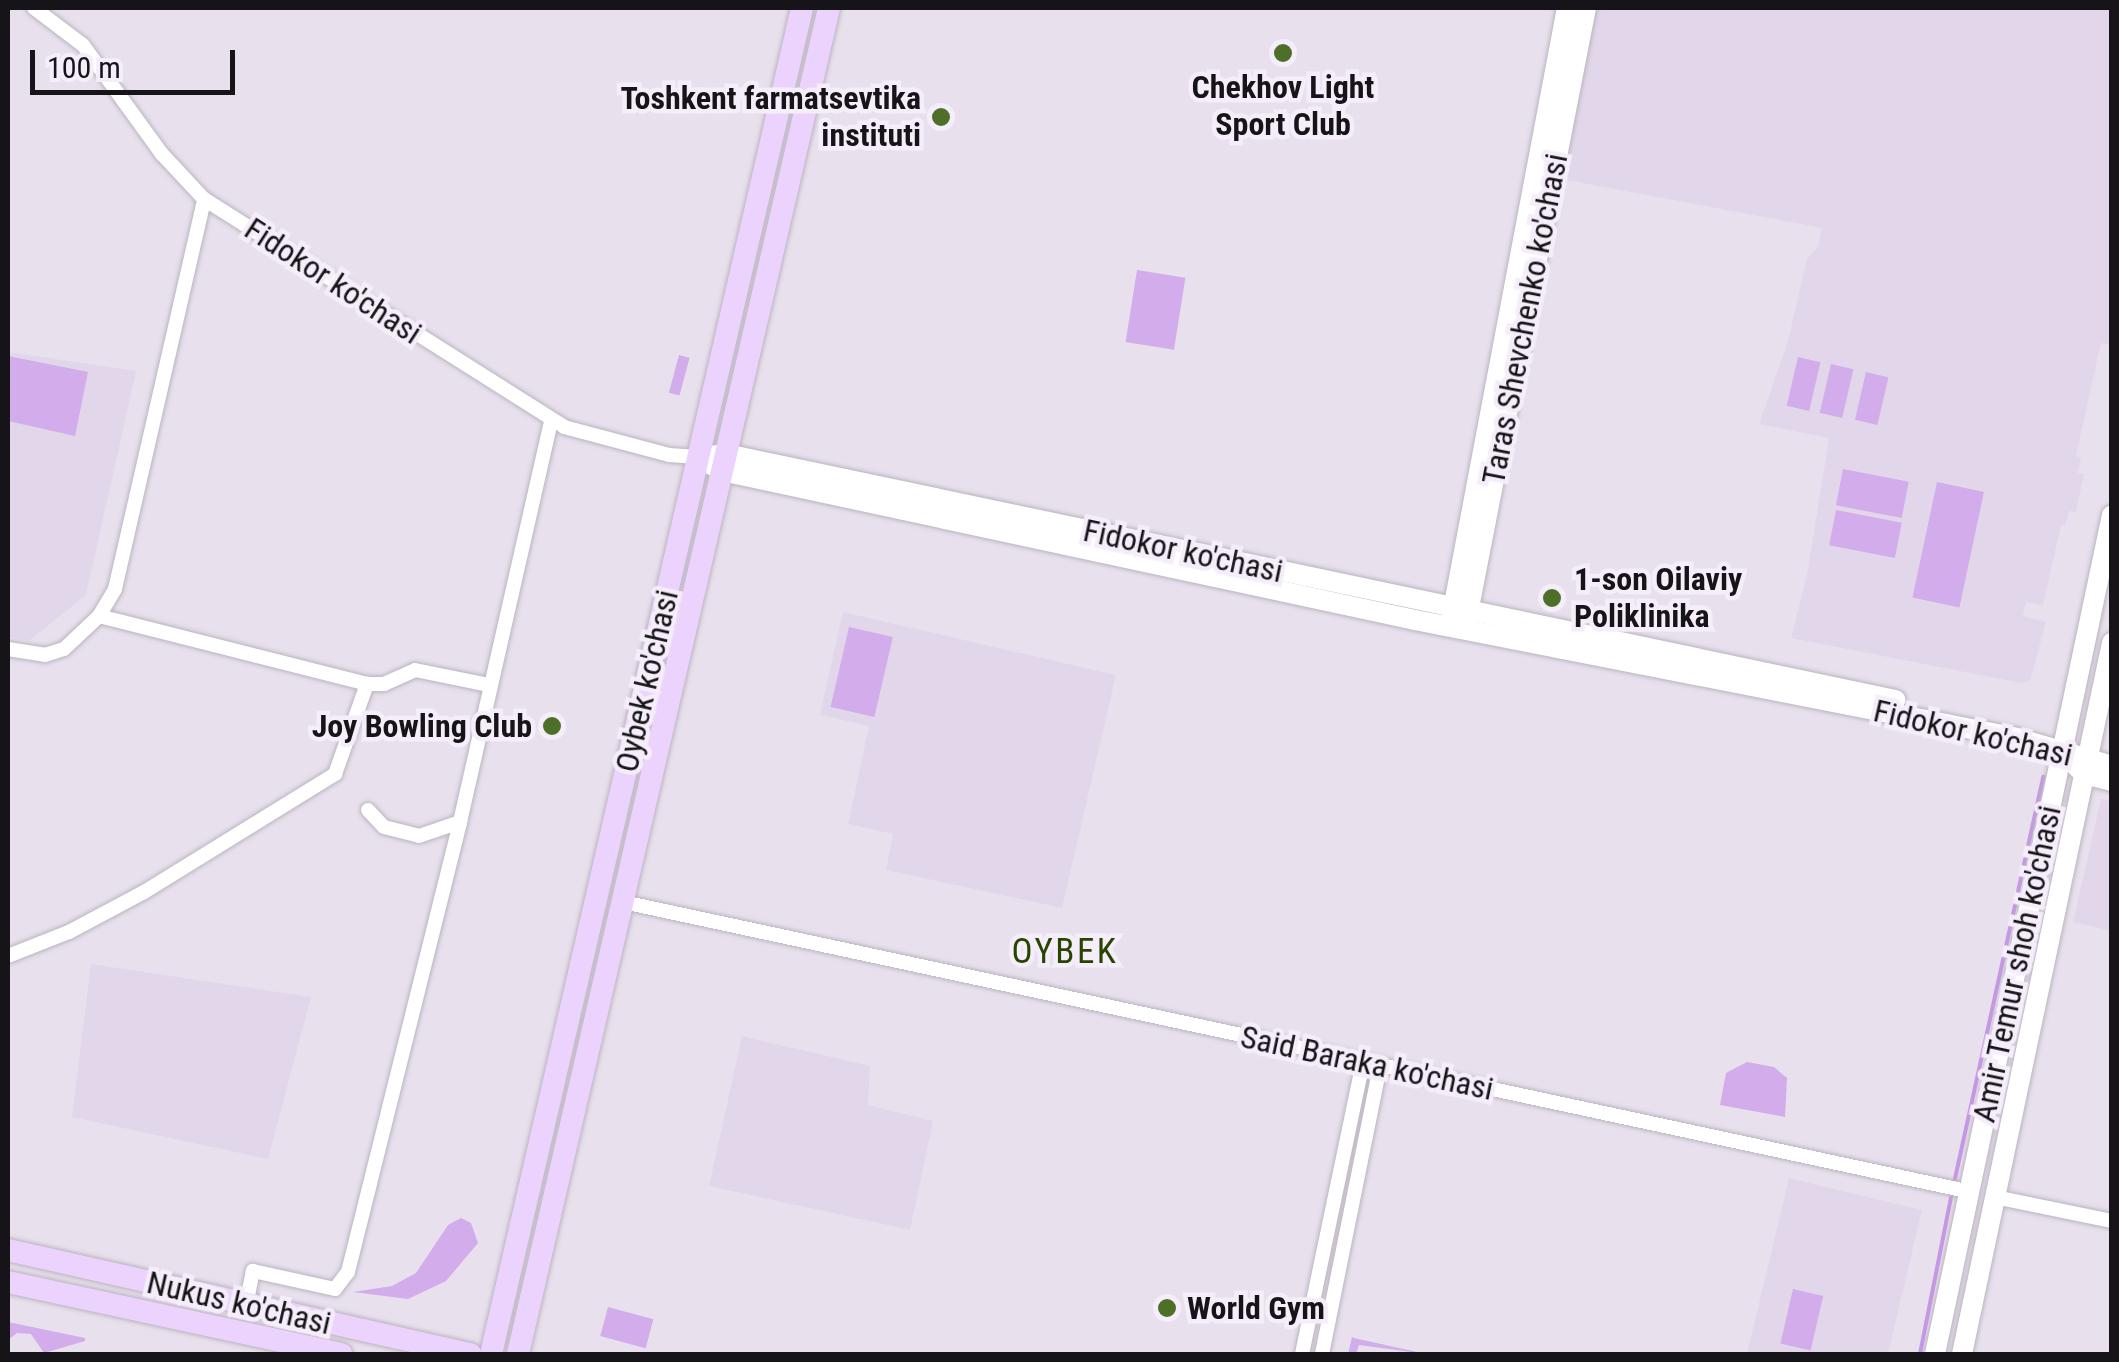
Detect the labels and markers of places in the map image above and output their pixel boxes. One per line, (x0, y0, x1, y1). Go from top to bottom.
marker: Chekhov Light Sport Club (1272, 42, 1294, 64)
place label: Chekhov Light Sport Club (1192, 69, 1374, 144)
place label: Toshkent farmatsevtika instituti (620, 80, 921, 155)
marker: Toshkent farmatsevtika instituti (930, 106, 952, 128)
place label: 1-son Oilaviy Poliklinika (1574, 561, 1742, 636)
marker: 1-son Oilaviy Poliklinika (1539, 585, 1565, 611)
place label: Joy Bowling Club (312, 707, 532, 745)
marker: Joy Bowling Club (541, 715, 563, 737)
place label: World Gym (1187, 1289, 1325, 1327)
marker: World Gym (1156, 1297, 1178, 1319)

